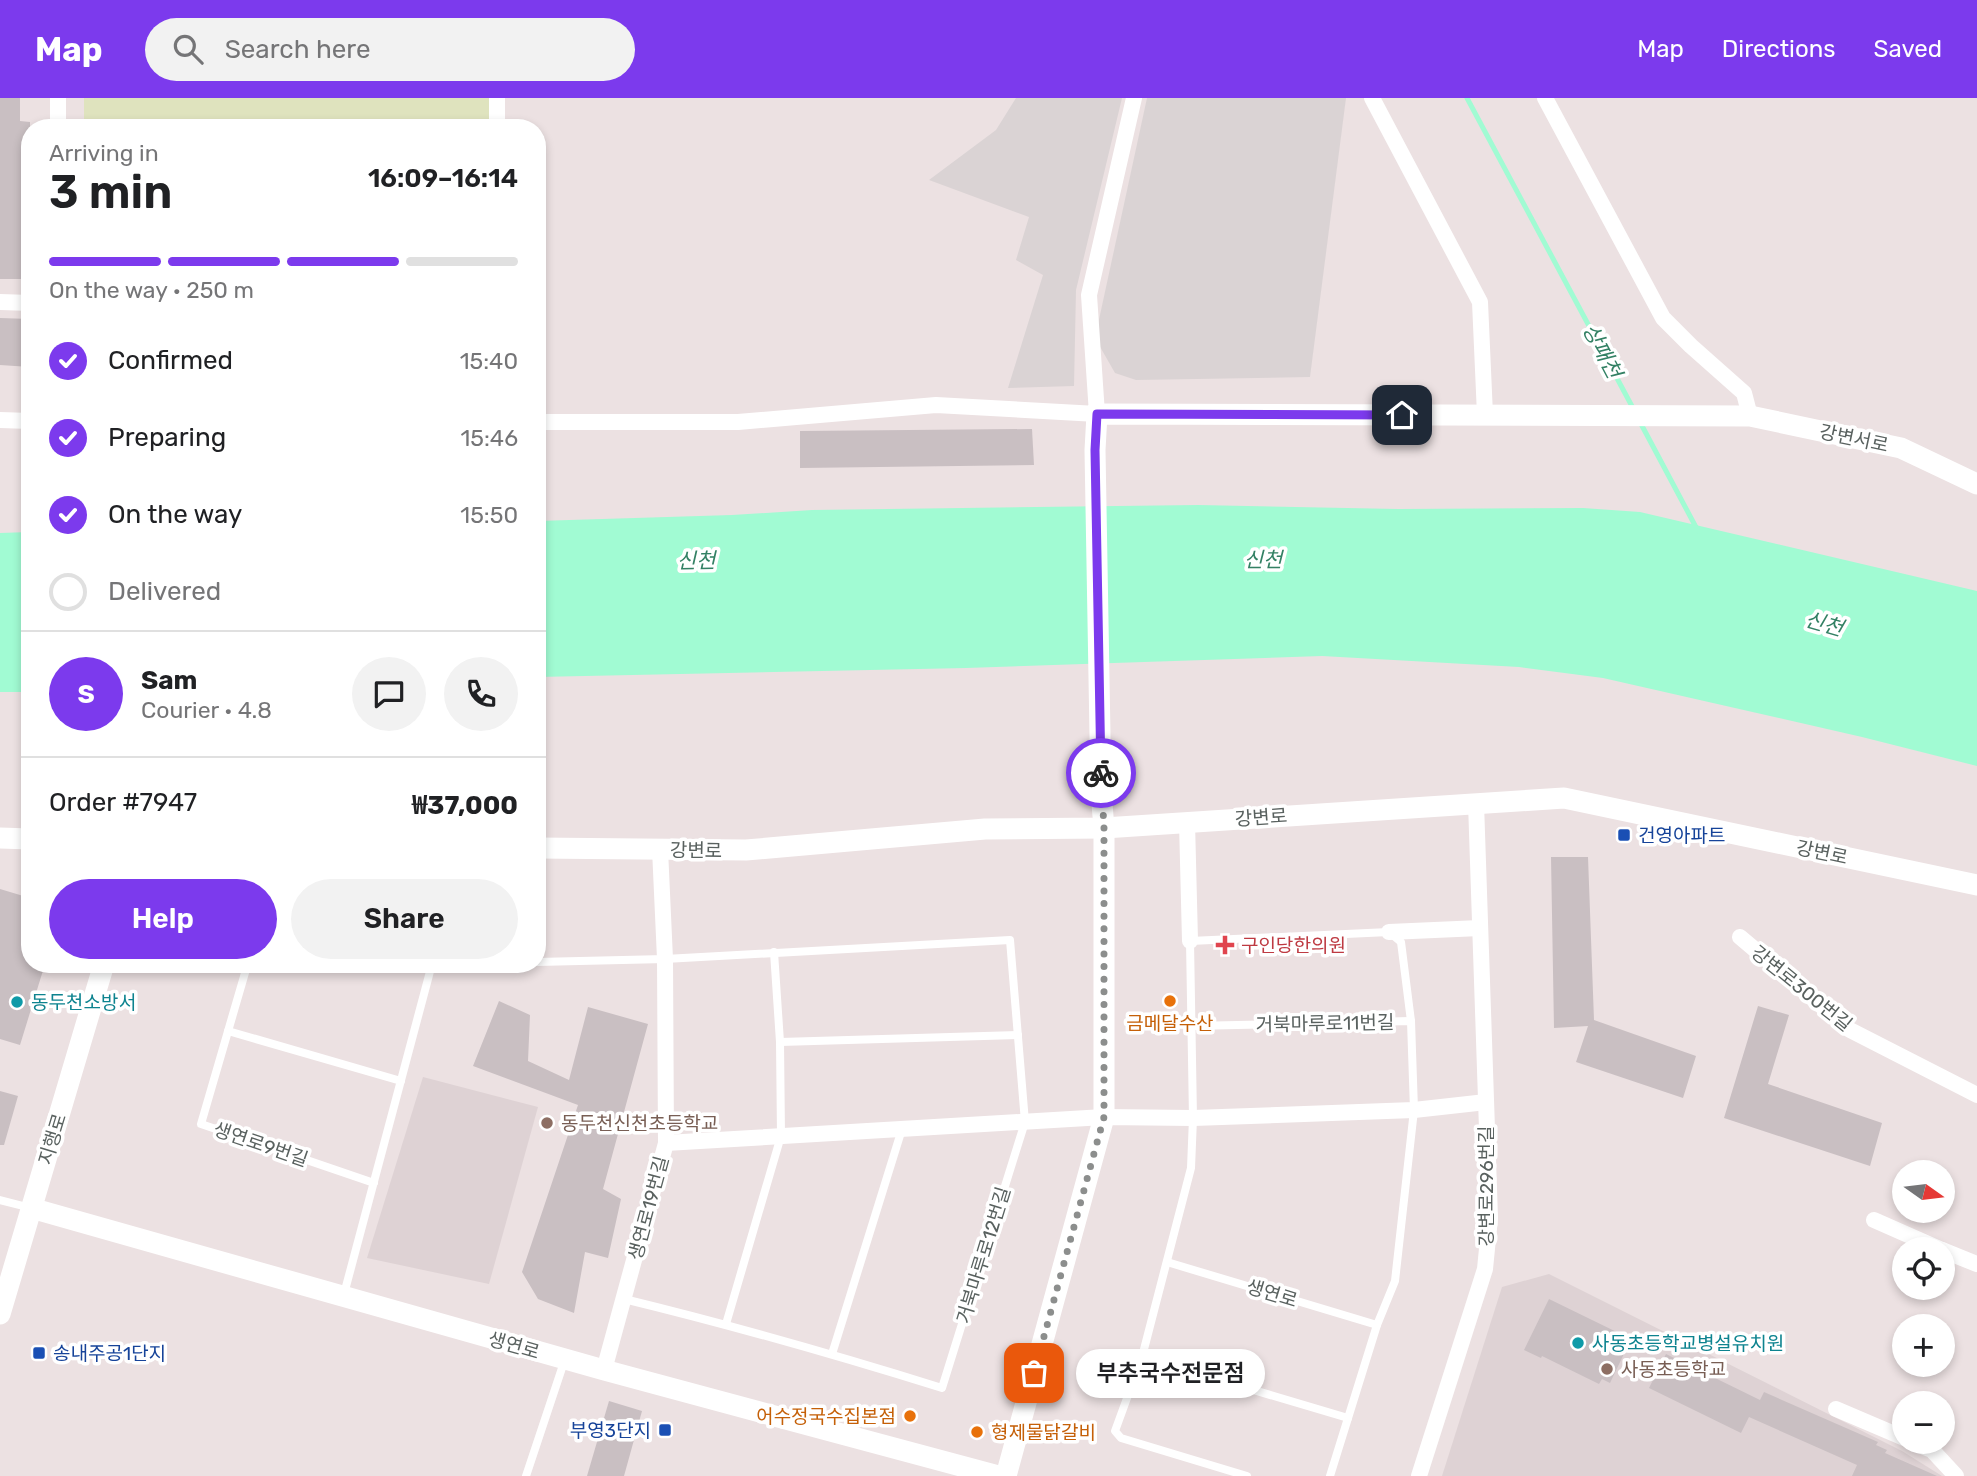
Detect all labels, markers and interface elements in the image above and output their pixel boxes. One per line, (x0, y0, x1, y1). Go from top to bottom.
search box (145, 18, 635, 81)
text: Map (35, 30, 103, 69)
icon: search (169, 30, 207, 68)
text: Search here (225, 34, 370, 65)
text: Map (1637, 35, 1684, 63)
text: Directions (1722, 35, 1835, 63)
text: Saved (1873, 35, 1942, 63)
text: Arriving in (49, 139, 159, 167)
text: 16:09–16:14 (368, 163, 518, 194)
text: 3 min (49, 165, 172, 220)
text: On the way · 250 m (49, 276, 254, 304)
water label: 상패천 (1578, 319, 1628, 385)
icon: check (49, 342, 87, 380)
text: Confirmed (108, 345, 233, 376)
text: 15:40 (460, 347, 518, 375)
pin (1372, 385, 1432, 445)
icon: home (1383, 396, 1421, 434)
icon: check (49, 419, 87, 457)
street label: 강변서로 (1817, 420, 1890, 457)
text: Preparing (108, 422, 226, 453)
text: 15:46 (460, 424, 518, 452)
icon: check (49, 496, 87, 534)
text: On the way (108, 499, 242, 530)
text: 15:50 (460, 501, 518, 529)
water label: 신천 (1244, 547, 1285, 572)
water label: 신천 (676, 548, 718, 573)
text: Delivered (108, 576, 221, 607)
water label: 신천 (1802, 606, 1849, 642)
button: chat (352, 657, 426, 731)
button: phone (444, 657, 518, 731)
text: Sam (141, 665, 197, 696)
text: S (77, 679, 95, 710)
text: Courier · 4.8 (141, 696, 272, 724)
courier (1066, 738, 1136, 808)
icon: bike (1082, 754, 1120, 792)
text: Order #7947 (49, 787, 197, 818)
text: ₩37,000 (412, 790, 518, 821)
street label: 강변로 (1234, 804, 1288, 831)
place label: 건영아파트 (1638, 824, 1725, 847)
marker: 건영아파트 (1616, 827, 1632, 843)
street label: 강변로 (1794, 836, 1850, 869)
street label: 강변로 (670, 839, 722, 862)
button: Help (49, 879, 277, 959)
button: Share (291, 879, 518, 959)
place label: 구인당한의원 (1241, 934, 1346, 957)
marker: 구인당한의원 (1215, 935, 1235, 955)
street label: 강변로300번길 (1747, 941, 1857, 1036)
place label: 동두천소방서 (31, 991, 136, 1014)
marker: 금메달수산 (1162, 993, 1178, 1009)
marker: 동두천소방서 (9, 994, 25, 1010)
street label: 거북마루로11번길 (1256, 1011, 1395, 1036)
place label: 금메달수산 (1126, 1012, 1214, 1035)
street label: 지행로 (34, 1111, 71, 1168)
place label: 동두천신천초등학교 (561, 1112, 718, 1135)
marker: 동두천신천초등학교 (539, 1115, 555, 1131)
street label: 생연로9번길 (210, 1118, 311, 1171)
street label: 강변로296번길 (1475, 1125, 1498, 1247)
street label: 생연로19번길 (624, 1154, 673, 1263)
north arrow (1892, 1160, 1955, 1223)
map controls (1892, 1160, 1955, 1454)
street label: 거북마루로12번길 (952, 1184, 1015, 1326)
button: locate (1892, 1237, 1955, 1300)
street label: 생연로 (1243, 1275, 1300, 1312)
button: + (1892, 1314, 1955, 1377)
street label: 생연로 (485, 1327, 542, 1364)
place label: 사동초등학교병설유치원 (1592, 1332, 1784, 1355)
marker: 사동초등학교병설유치원 (1570, 1335, 1586, 1351)
place label: 송내주공1단지 (53, 1342, 166, 1365)
pin (1004, 1343, 1064, 1403)
marker: 송내주공1단지 (31, 1345, 47, 1361)
callout: 부추국수전문점 (1076, 1348, 1265, 1398)
icon: bag (1015, 1354, 1053, 1392)
place label: 사동초등학교 (1621, 1358, 1726, 1381)
text: 부추국수전문점 (1096, 1359, 1245, 1387)
marker: 사동초등학교 (1599, 1361, 1615, 1377)
button: − (1892, 1391, 1955, 1454)
place label: 어수정국수집본점 (756, 1405, 896, 1428)
marker: 어수정국수집본점 (902, 1408, 918, 1424)
place label: 부영3단지 (570, 1419, 651, 1442)
place label: 형제물닭갈비 (991, 1421, 1096, 1444)
marker: 부영3단지 (657, 1422, 673, 1438)
marker: 형제물닭갈비 (969, 1424, 985, 1440)

